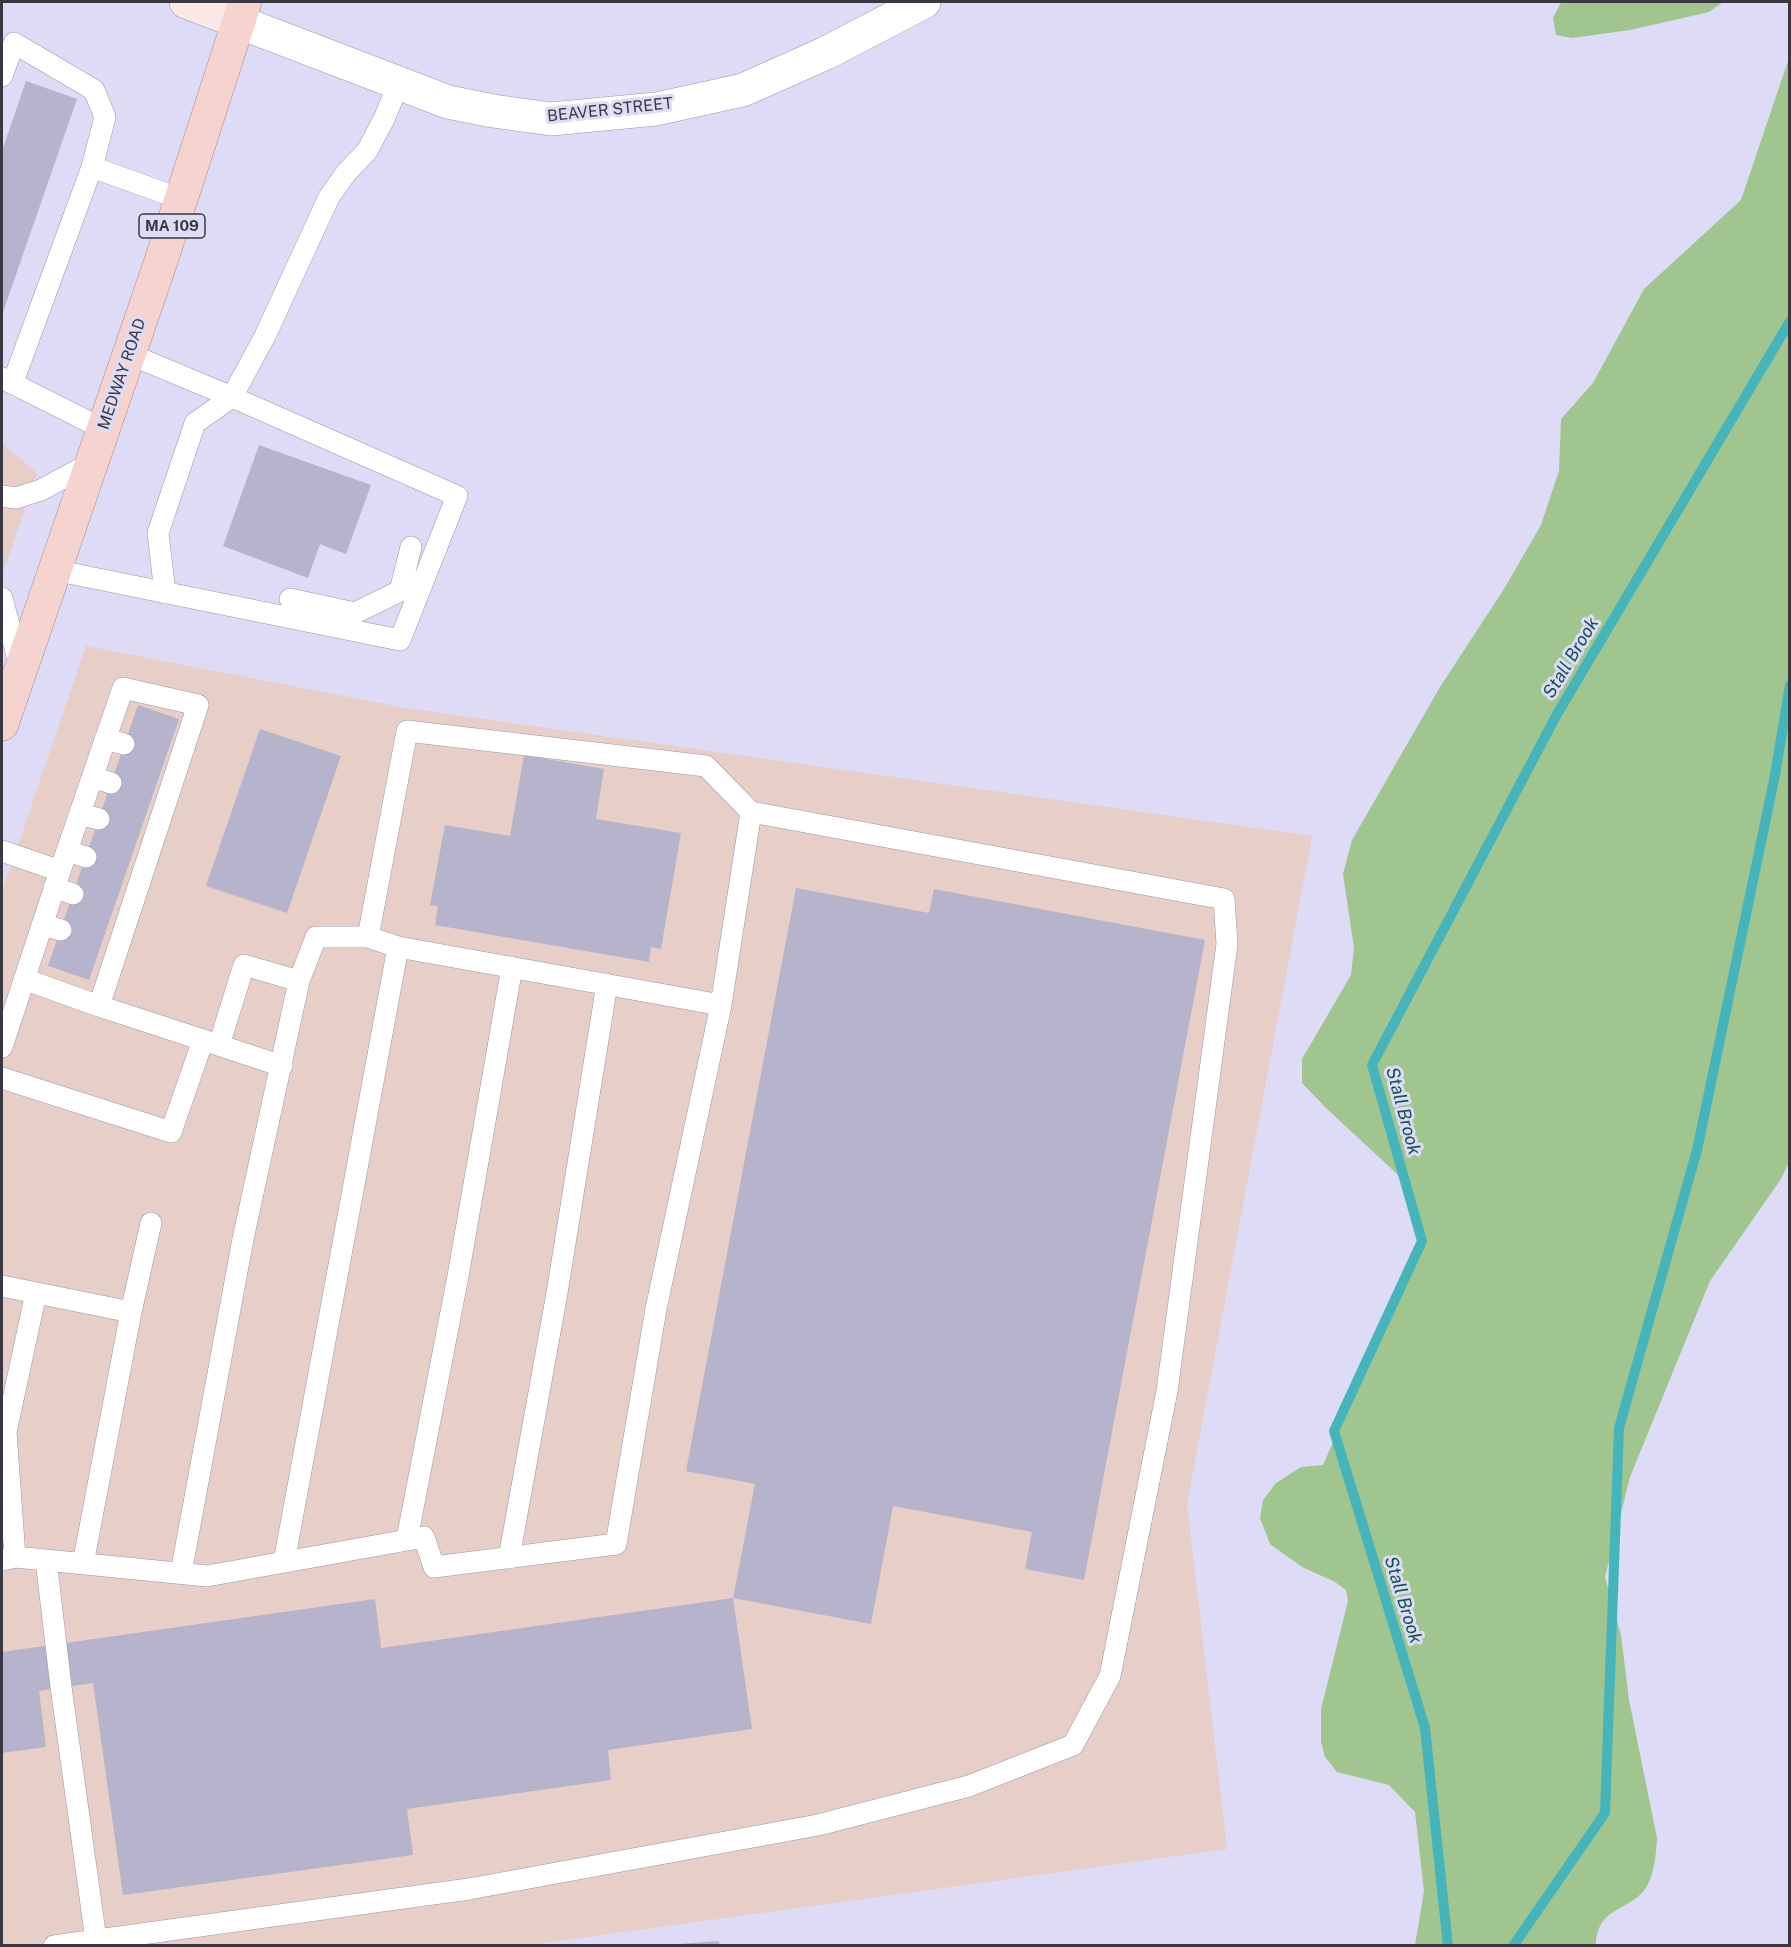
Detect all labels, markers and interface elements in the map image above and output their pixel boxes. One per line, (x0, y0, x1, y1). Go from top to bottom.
street label: BEAVER STREET (546, 94, 674, 126)
road number: MA 109 (139, 214, 205, 238)
street label: MEDWAY ROAD (94, 316, 150, 432)
water label: Stall Brook (1539, 614, 1603, 702)
water label: Stall Brook (1381, 1065, 1425, 1157)
water label: Stall Brook (1380, 1554, 1426, 1646)

